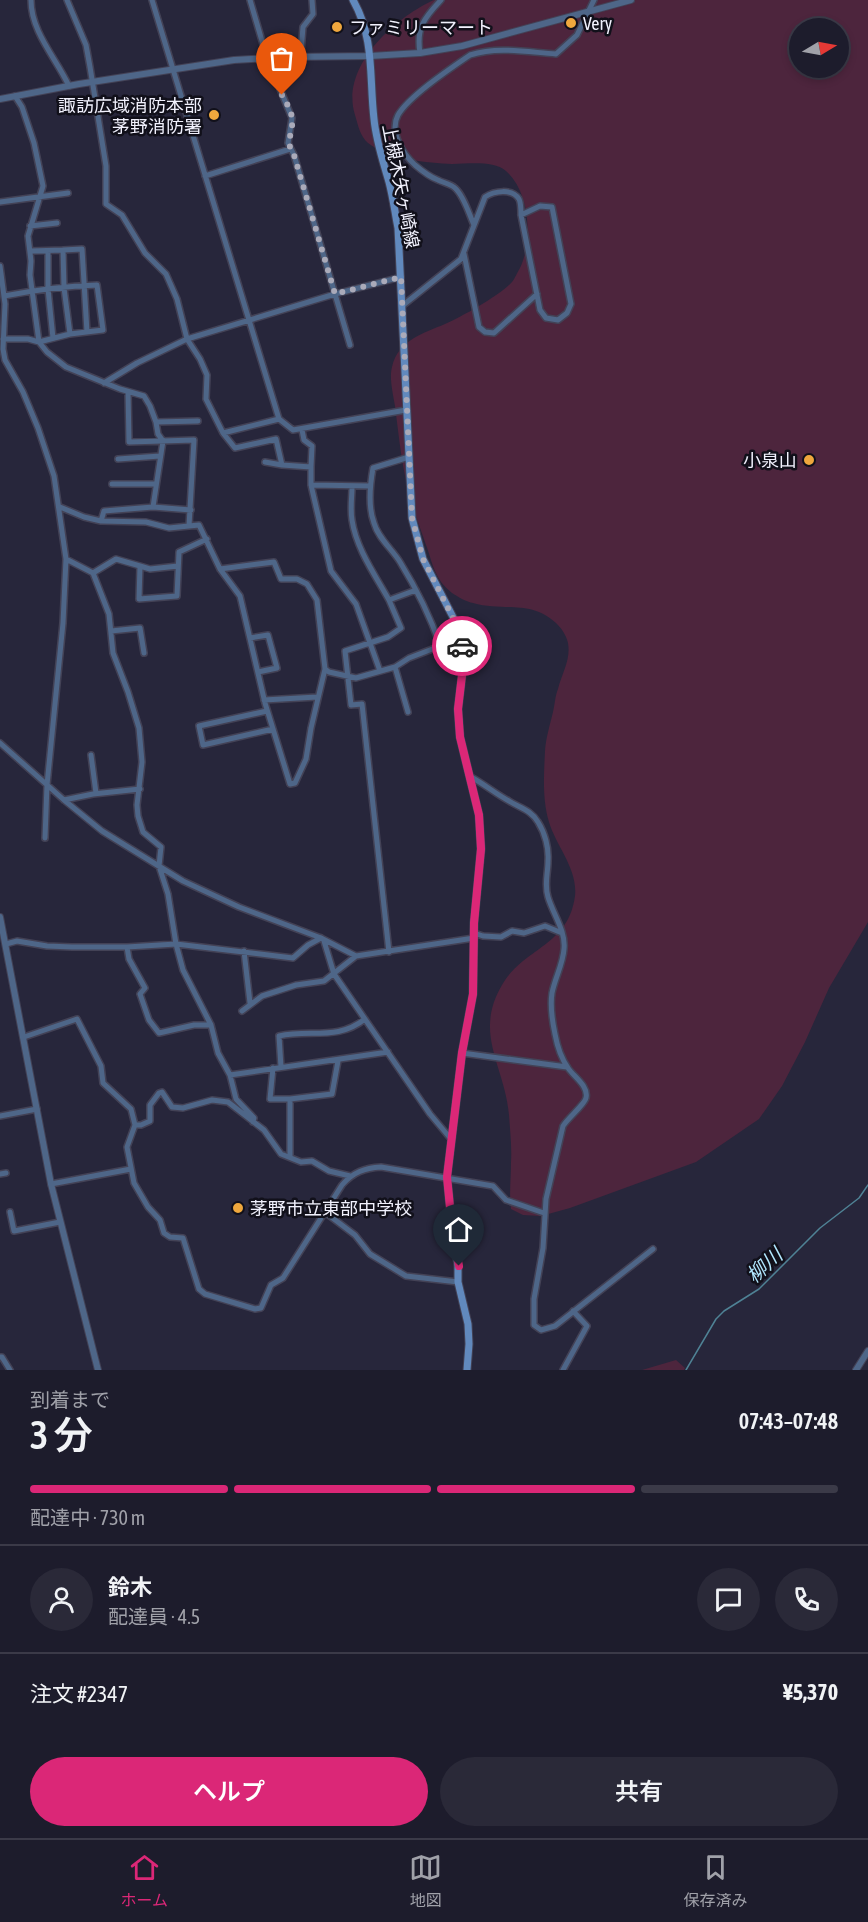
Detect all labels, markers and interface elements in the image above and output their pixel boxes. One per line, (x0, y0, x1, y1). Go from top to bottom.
place label: Very (583, 13, 612, 34)
marker: Very (564, 16, 578, 30)
place label: ファミリーマート (349, 17, 493, 38)
north arrow (789, 18, 849, 78)
map controls (789, 18, 849, 78)
marker: ファミリーマート (330, 20, 344, 34)
pin (256, 33, 307, 95)
icon: bag (265, 42, 298, 75)
place label: 諏訪広域消防本部 茅野消防署 (58, 95, 202, 137)
marker: 諏訪広域消防本部 茅野消防署 (207, 108, 221, 122)
street label: 上槻木矢ヶ崎線 (379, 122, 423, 250)
place label: 小泉山 (743, 450, 797, 471)
marker: 小泉山 (802, 453, 816, 467)
courier (432, 616, 492, 676)
icon: car (446, 630, 479, 663)
place label: 茅野市立東部中学校 (250, 1198, 412, 1219)
marker: 茅野市立東部中学校 (231, 1201, 245, 1215)
pin (433, 1204, 484, 1266)
icon: home (442, 1213, 475, 1246)
water label: 柳川 (741, 1242, 788, 1287)
text: 到着まで (30, 1388, 110, 1411)
text: 07:43–07:48 (739, 1408, 838, 1434)
text: 3 分 (30, 1413, 93, 1457)
text: 配達中 · 730 m (30, 1506, 145, 1529)
button: person (30, 1568, 93, 1631)
button: chat (697, 1568, 760, 1631)
button: phone (775, 1568, 838, 1631)
text: 鈴木 (108, 1574, 152, 1600)
text: 配達員 · 4.5 (108, 1605, 200, 1628)
text: ¥5,370 (783, 1679, 838, 1705)
text: 注文 #2347 (30, 1681, 128, 1707)
button: ヘルプ (30, 1757, 428, 1826)
button: 共有 (440, 1757, 838, 1826)
tab: ホーム (121, 1851, 168, 1911)
tab: 地図 (409, 1851, 442, 1911)
tab: 保存済み (683, 1851, 747, 1911)

